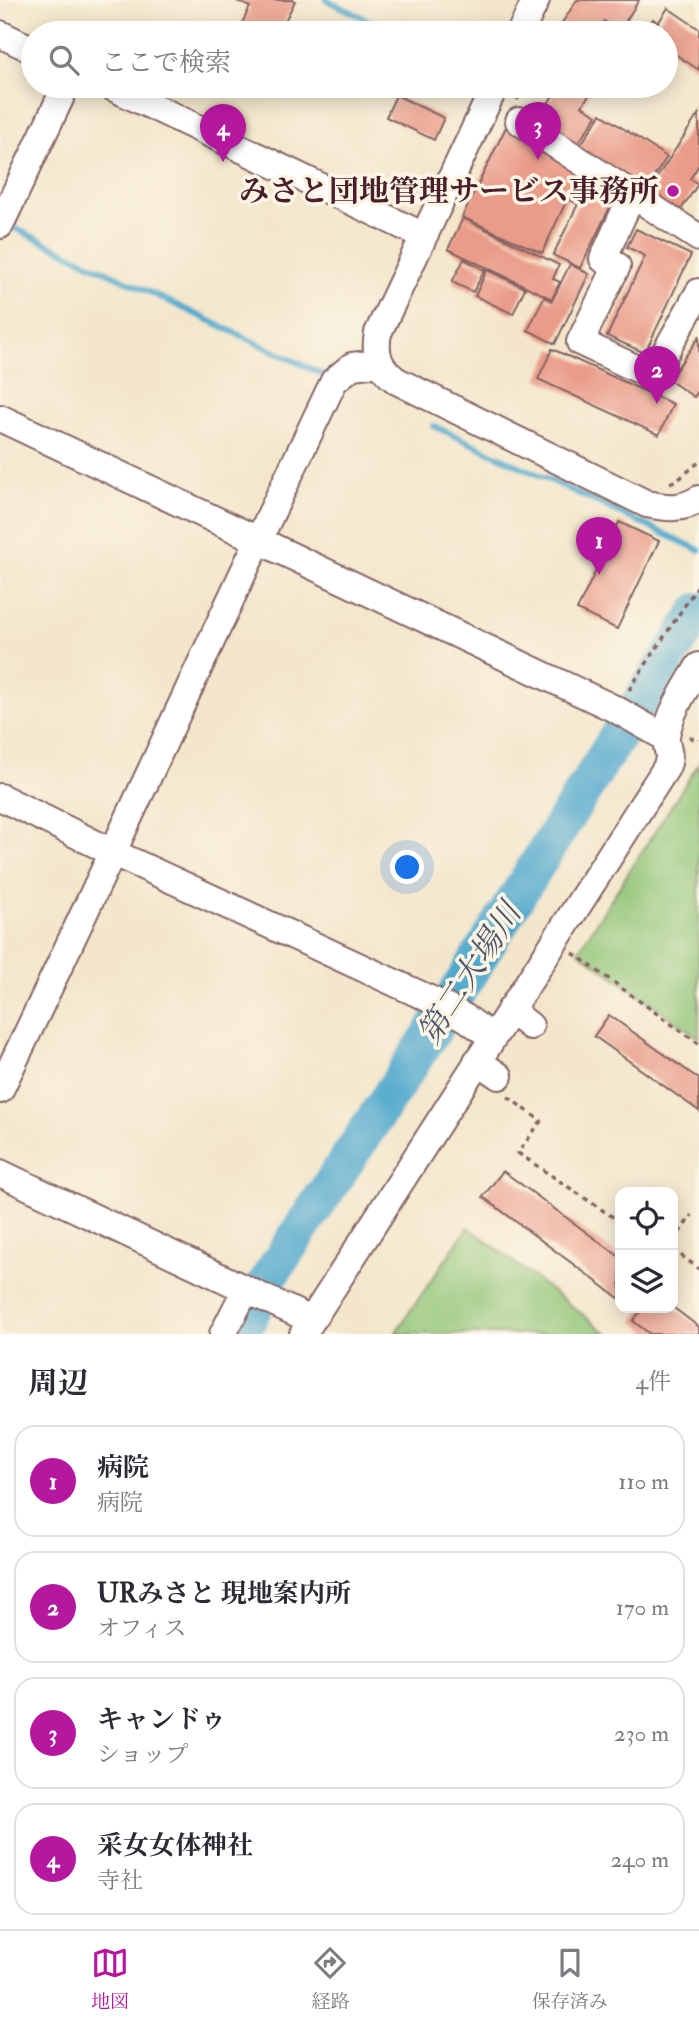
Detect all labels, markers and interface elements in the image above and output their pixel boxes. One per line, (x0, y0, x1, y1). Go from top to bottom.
search box (21, 21, 678, 98)
icon: search (45, 41, 83, 79)
text: ここで検索 (101, 47, 231, 79)
pin: 3 (515, 102, 561, 160)
pin: 4 (200, 104, 246, 162)
place label: みさと団地管理サービス事務所 (239, 173, 659, 210)
marker: みさと団地管理サービス事務所 (665, 183, 681, 199)
pin: 2 (634, 346, 680, 404)
pin: 1 (576, 517, 622, 575)
your location (390, 850, 424, 884)
water label: 第二大場川 (409, 893, 532, 1052)
map controls (615, 1187, 678, 1313)
button: locate (615, 1187, 678, 1250)
button: layers (615, 1250, 678, 1313)
text: 周辺 (28, 1365, 88, 1402)
text: 4件 (636, 1367, 671, 1396)
text: 病院 (97, 1452, 149, 1484)
text: 1 (49, 1467, 57, 1496)
text: 110 m (618, 1467, 669, 1496)
text: 病院 (97, 1488, 143, 1517)
text: URみさと 現地案内所 (97, 1578, 351, 1610)
text: 2 (47, 1593, 59, 1622)
text: 170 m (616, 1593, 669, 1622)
text: オフィス (97, 1614, 186, 1643)
text: キャンドゥ (97, 1704, 226, 1736)
text: 3 (49, 1719, 57, 1748)
text: 230 m (614, 1719, 669, 1748)
text: ショップ (97, 1740, 189, 1769)
text: 采女女体神社 (97, 1830, 253, 1862)
text: 4 (47, 1845, 59, 1874)
text: 240 m (610, 1845, 669, 1874)
text: 寺社 (97, 1866, 143, 1895)
tab: 地図 (91, 1944, 129, 2014)
tab: 経路 (311, 1944, 350, 2014)
tab: 保存済み (532, 1944, 608, 2014)

